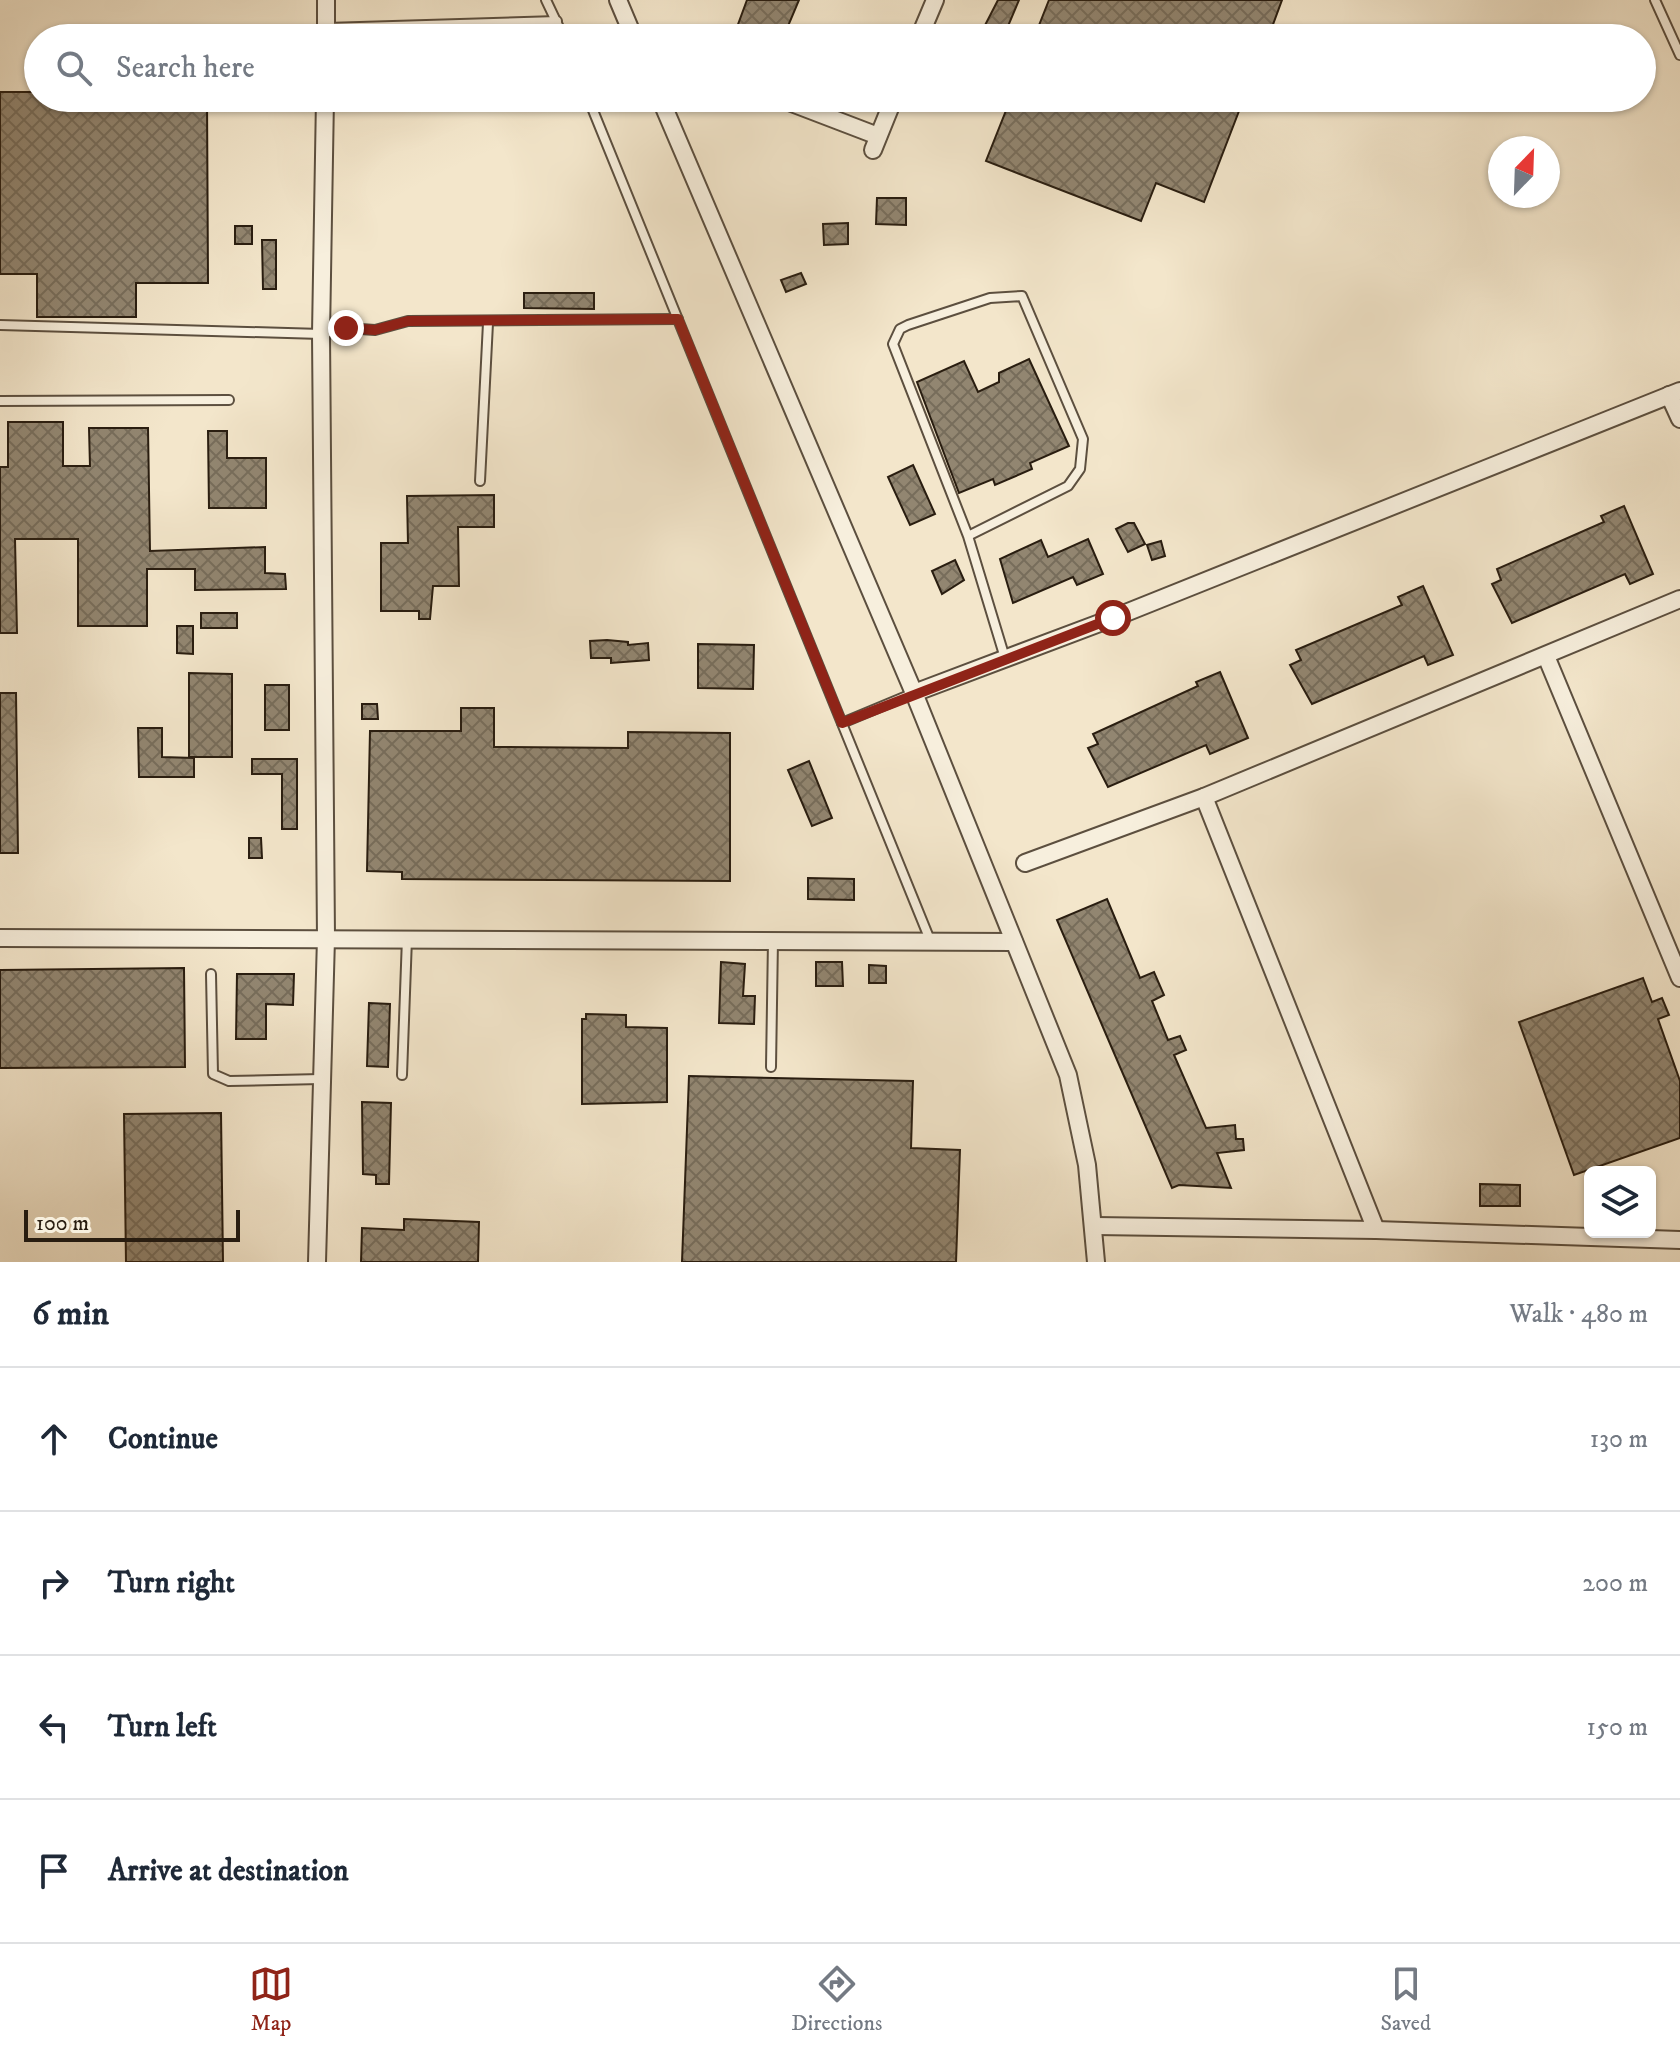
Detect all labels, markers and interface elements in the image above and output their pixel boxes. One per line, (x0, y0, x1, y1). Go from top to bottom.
search box (24, 24, 1656, 112)
icon: search (52, 46, 96, 90)
text: Search here (116, 50, 255, 87)
north arrow (1488, 136, 1560, 208)
route end (328, 310, 364, 346)
route start (1095, 600, 1131, 636)
map controls (1584, 1166, 1656, 1238)
button: layers (1584, 1166, 1656, 1238)
scale bar (24, 1206, 240, 1242)
text: 100 m (36, 1210, 89, 1237)
text: 6 min (32, 1293, 109, 1335)
text: Walk · 480 m (1510, 1298, 1648, 1331)
icon: ahead (32, 1417, 76, 1461)
text: Continue (108, 1421, 218, 1458)
text: 130 m (1590, 1423, 1648, 1456)
icon: right (32, 1561, 76, 1605)
text: Turn right (108, 1565, 235, 1602)
text: 200 m (1582, 1567, 1648, 1600)
icon: left (32, 1705, 76, 1749)
text: Turn left (108, 1709, 217, 1746)
text: 150 m (1587, 1711, 1648, 1744)
icon: arrive (32, 1849, 76, 1893)
text: Arrive at destination (108, 1853, 349, 1890)
tab: Map (249, 1962, 293, 2037)
tab: Directions (791, 1962, 882, 2037)
tab: Saved (1380, 1962, 1431, 2037)

